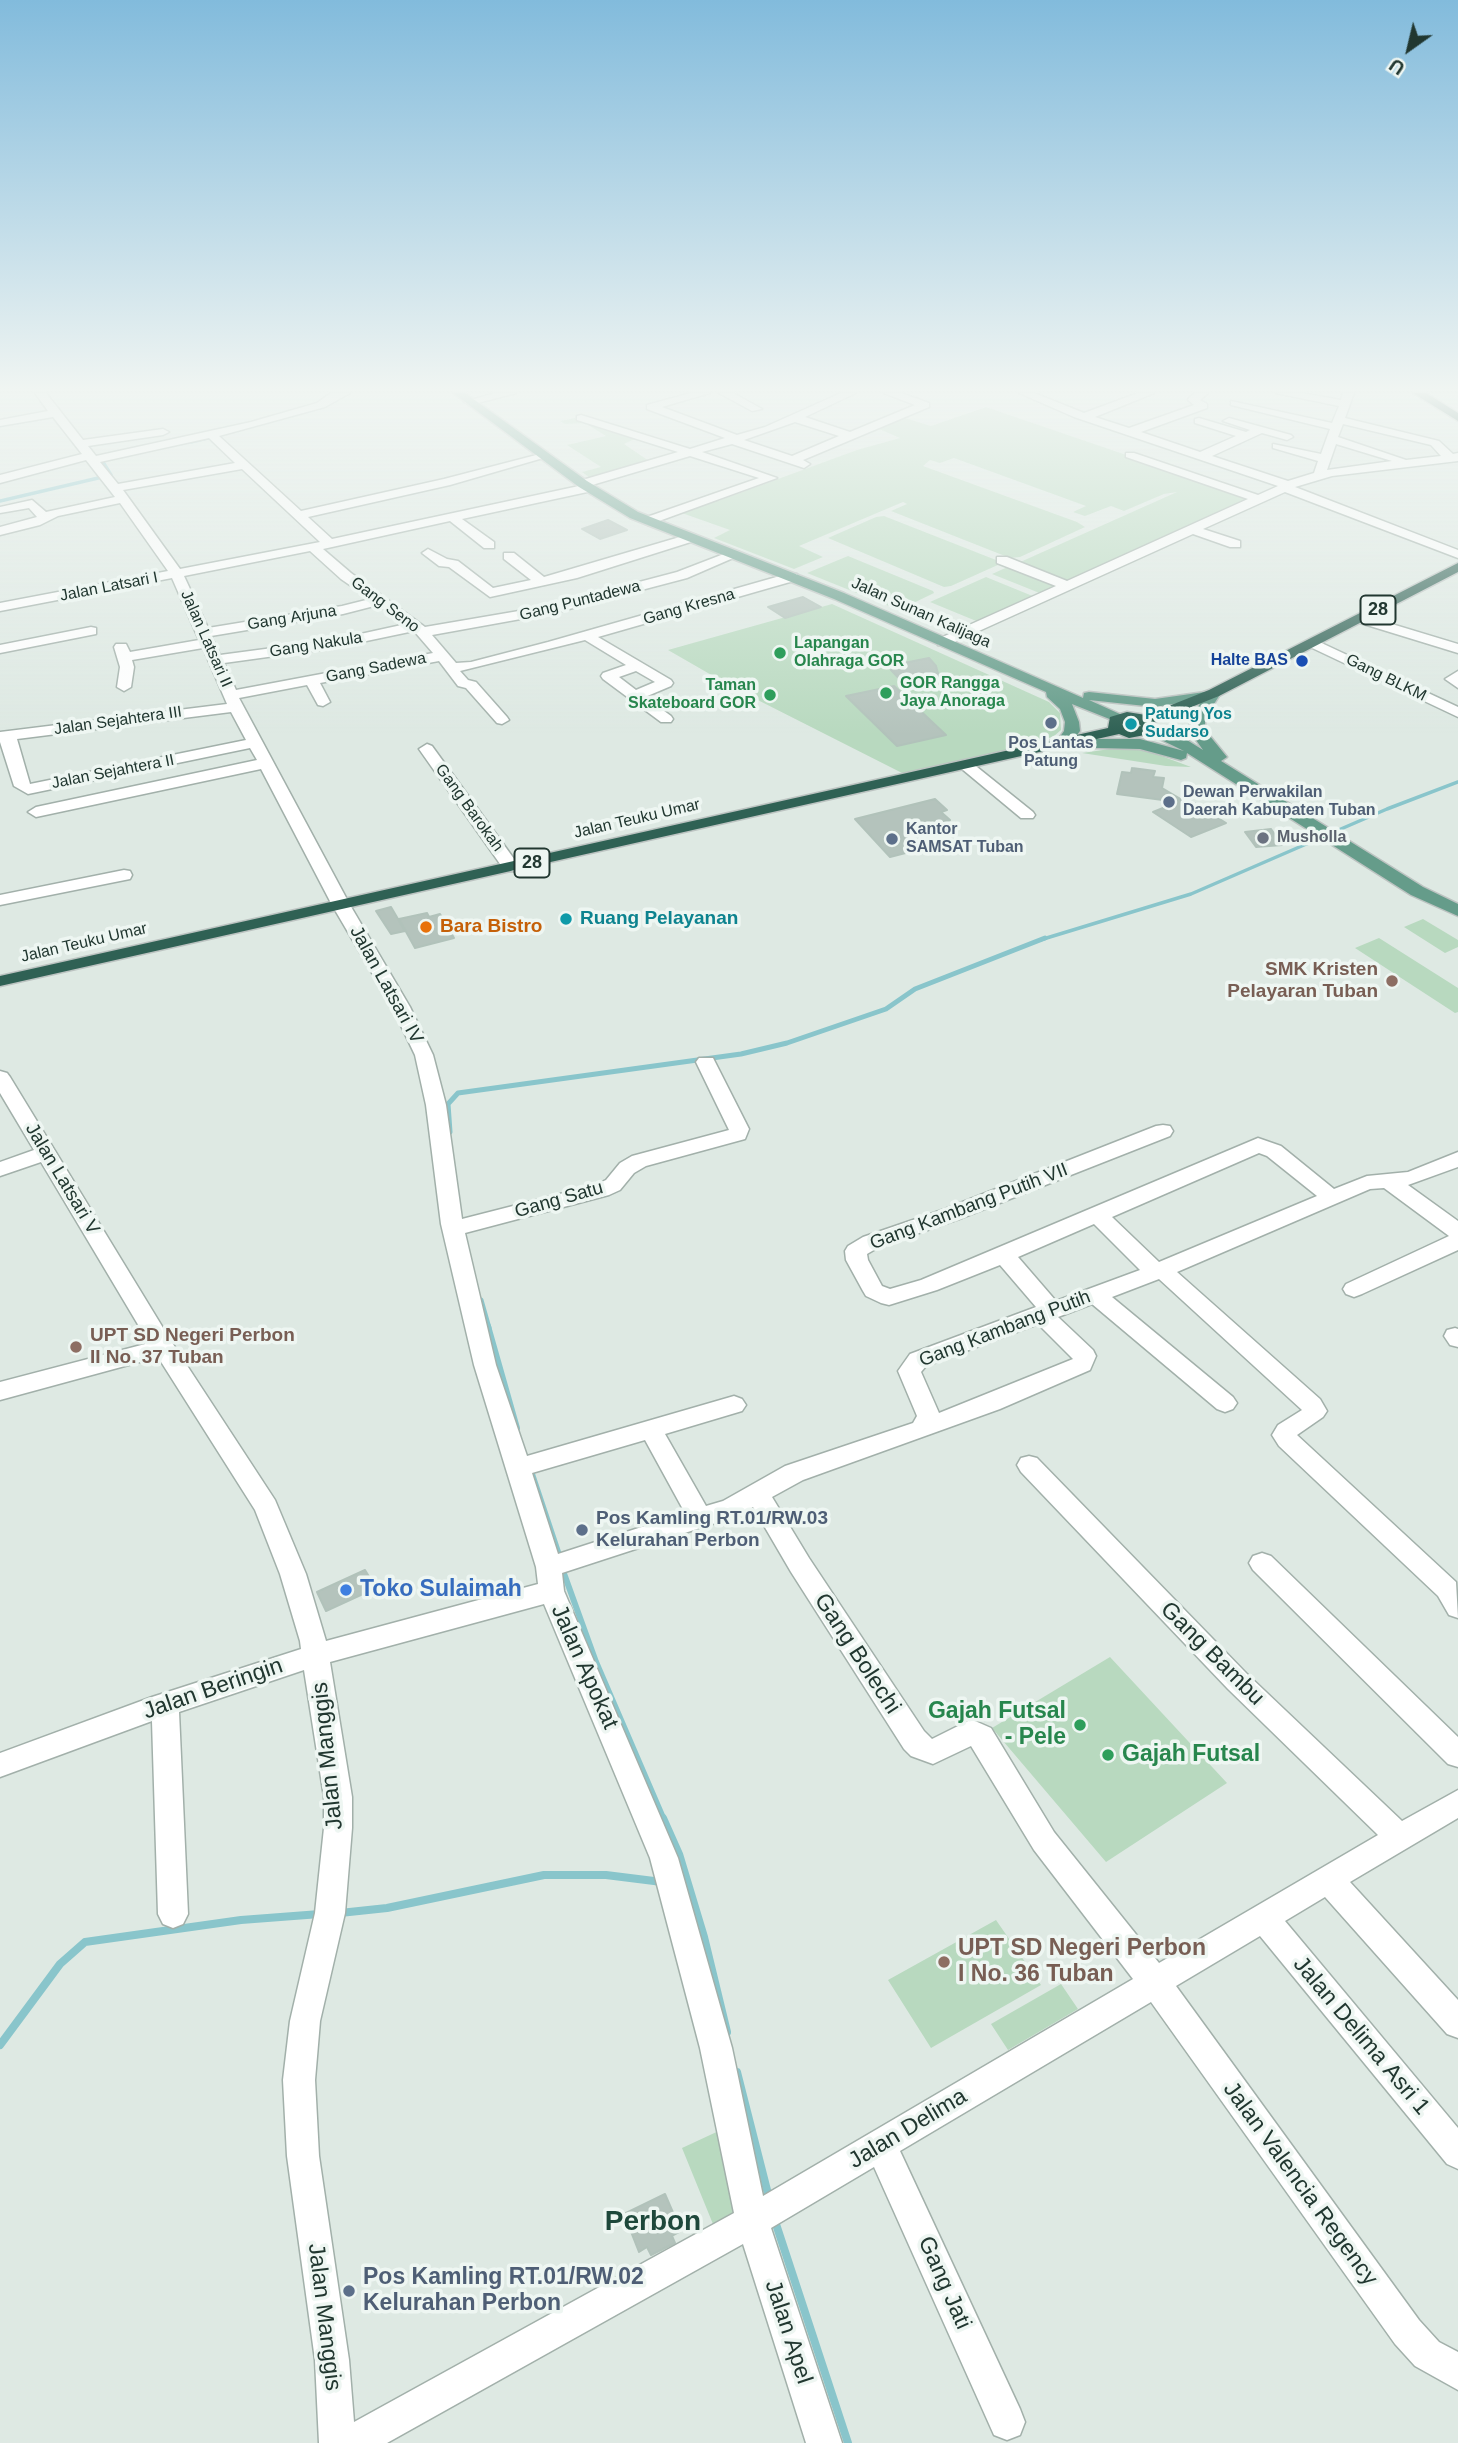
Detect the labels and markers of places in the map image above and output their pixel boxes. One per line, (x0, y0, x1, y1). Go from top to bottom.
place label: Lapangan Olahraga GOR (794, 634, 904, 672)
marker: Lapangan Olahraga GOR (772, 645, 788, 661)
place label: Halte BAS (1211, 651, 1288, 671)
marker: Halte BAS (1294, 653, 1310, 669)
place label: GOR Rangga Jaya Anoraga (900, 674, 1005, 712)
place label: Taman Skateboard GOR (628, 676, 756, 714)
marker: GOR Rangga Jaya Anoraga (878, 685, 894, 701)
marker: Taman Skateboard GOR (762, 687, 778, 703)
place label: Patung Yos Sudarso (1145, 705, 1232, 743)
marker: Pos Lantas Patung (1043, 715, 1059, 731)
marker: Patung Yos Sudarso (1123, 716, 1139, 732)
place label: Pos Lantas Patung (1008, 734, 1094, 772)
place label: Dewan Perwakilan Daerah Kabupaten Tuban (1183, 783, 1376, 821)
marker: Dewan Perwakilan Daerah Kabupaten Tuban (1161, 794, 1177, 810)
place label: Kantor SAMSAT Tuban (906, 820, 1024, 858)
place label: Musholla (1277, 828, 1346, 848)
marker: Musholla (1255, 830, 1271, 846)
marker: Kantor SAMSAT Tuban (884, 831, 900, 847)
place label: Ruang Pelayanan (580, 908, 738, 930)
marker: Ruang Pelayanan (558, 911, 574, 927)
place label: Bara Bistro (440, 916, 542, 938)
marker: Bara Bistro (418, 919, 434, 935)
place label: SMK Kristen Pelayaran Tuban (1227, 959, 1378, 1003)
marker: SMK Kristen Pelayaran Tuban (1384, 973, 1400, 989)
place label: UPT SD Negeri Perbon II No. 37 Tuban (90, 1325, 295, 1369)
marker: UPT SD Negeri Perbon II No. 37 Tuban (68, 1339, 84, 1355)
place label: Pos Kamling RT.01/RW.03 Kelurahan Perbon (596, 1508, 828, 1552)
marker: Pos Kamling RT.01/RW.03 Kelurahan Perbon (574, 1522, 590, 1538)
place label: Toko Sulaimah (360, 1576, 522, 1604)
marker: Toko Sulaimah (338, 1582, 354, 1598)
place label: Gajah Futsal - Pele (928, 1698, 1066, 1752)
marker: Gajah Futsal - Pele (1072, 1717, 1088, 1733)
place label: Gajah Futsal (1122, 1741, 1260, 1769)
marker: Gajah Futsal (1100, 1747, 1116, 1763)
place label: UPT SD Negeri Perbon I No. 36 Tuban (958, 1935, 1206, 1989)
marker: UPT SD Negeri Perbon I No. 36 Tuban (936, 1954, 952, 1970)
place label: Pos Kamling RT.01/RW.02 Kelurahan Perbon (363, 2264, 644, 2318)
marker: Pos Kamling RT.01/RW.02 Kelurahan Perbon (341, 2283, 357, 2299)

